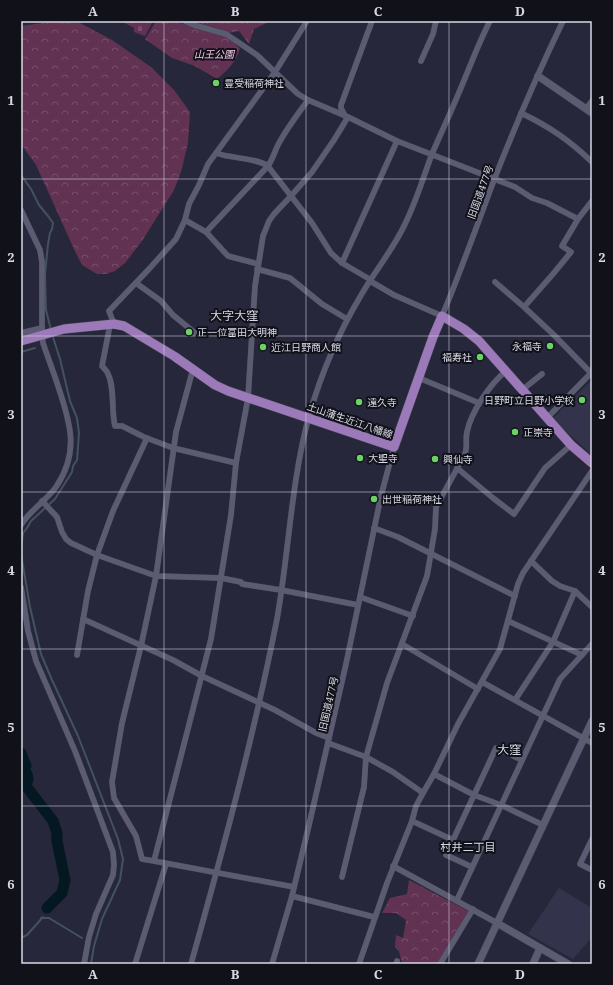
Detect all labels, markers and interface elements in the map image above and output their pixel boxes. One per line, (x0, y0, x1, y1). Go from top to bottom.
text: A (88, 2, 98, 20)
text: B (231, 2, 240, 20)
text: C (374, 2, 383, 20)
text: D (515, 2, 525, 20)
park label: 山王公園 (194, 47, 236, 61)
place label: 豊受稲荷神社 (224, 76, 284, 90)
marker: 豊受稲荷神社 (211, 78, 221, 88)
text: 1 (7, 91, 15, 109)
text: 1 (598, 91, 606, 109)
street label: 旧国道477号 (464, 163, 496, 221)
text: 2 (7, 248, 15, 266)
text: 2 (598, 248, 606, 266)
district label: 大字大窪 (210, 307, 258, 324)
place label: 正一位富田大明神 (197, 325, 277, 339)
marker: 正一位富田大明神 (184, 327, 194, 337)
place label: 永福寺 (512, 339, 542, 353)
place label: 近江日野商人館 (271, 340, 341, 354)
marker: 永福寺 (545, 341, 555, 351)
marker: 近江日野商人館 (258, 342, 268, 352)
place label: 福寿社 (442, 350, 472, 364)
marker: 福寿社 (475, 352, 485, 362)
place label: 日野町立日野小学校 (484, 393, 574, 407)
place label: 遠久寺 (367, 395, 397, 409)
marker: 日野町立日野小学校 (577, 395, 587, 405)
marker: 遠久寺 (354, 397, 364, 407)
street label: 土山蒲生近江八幡線 (305, 399, 395, 441)
text: 3 (7, 405, 15, 423)
text: 3 (598, 405, 606, 423)
place label: 正崇寺 (523, 425, 553, 439)
marker: 正崇寺 (510, 427, 520, 437)
place label: 大聖寺 (368, 451, 398, 465)
place label: 興仙寺 (443, 452, 473, 466)
marker: 大聖寺 (355, 453, 365, 463)
marker: 興仙寺 (430, 454, 440, 464)
place label: 出世稲荷神社 (382, 492, 442, 506)
marker: 出世稲荷神社 (369, 494, 379, 504)
text: 4 (7, 561, 15, 579)
text: 4 (598, 561, 606, 579)
street label: 旧国道477号 (315, 675, 341, 733)
text: 5 (7, 718, 15, 736)
text: 5 (598, 718, 606, 736)
district label: 大窪 (497, 741, 521, 758)
district label: 村井二丁目 (441, 839, 496, 854)
text: 6 (7, 875, 15, 893)
text: 6 (598, 875, 606, 893)
text: A (88, 965, 98, 983)
text: B (231, 965, 240, 983)
text: C (374, 965, 383, 983)
text: D (515, 965, 525, 983)

